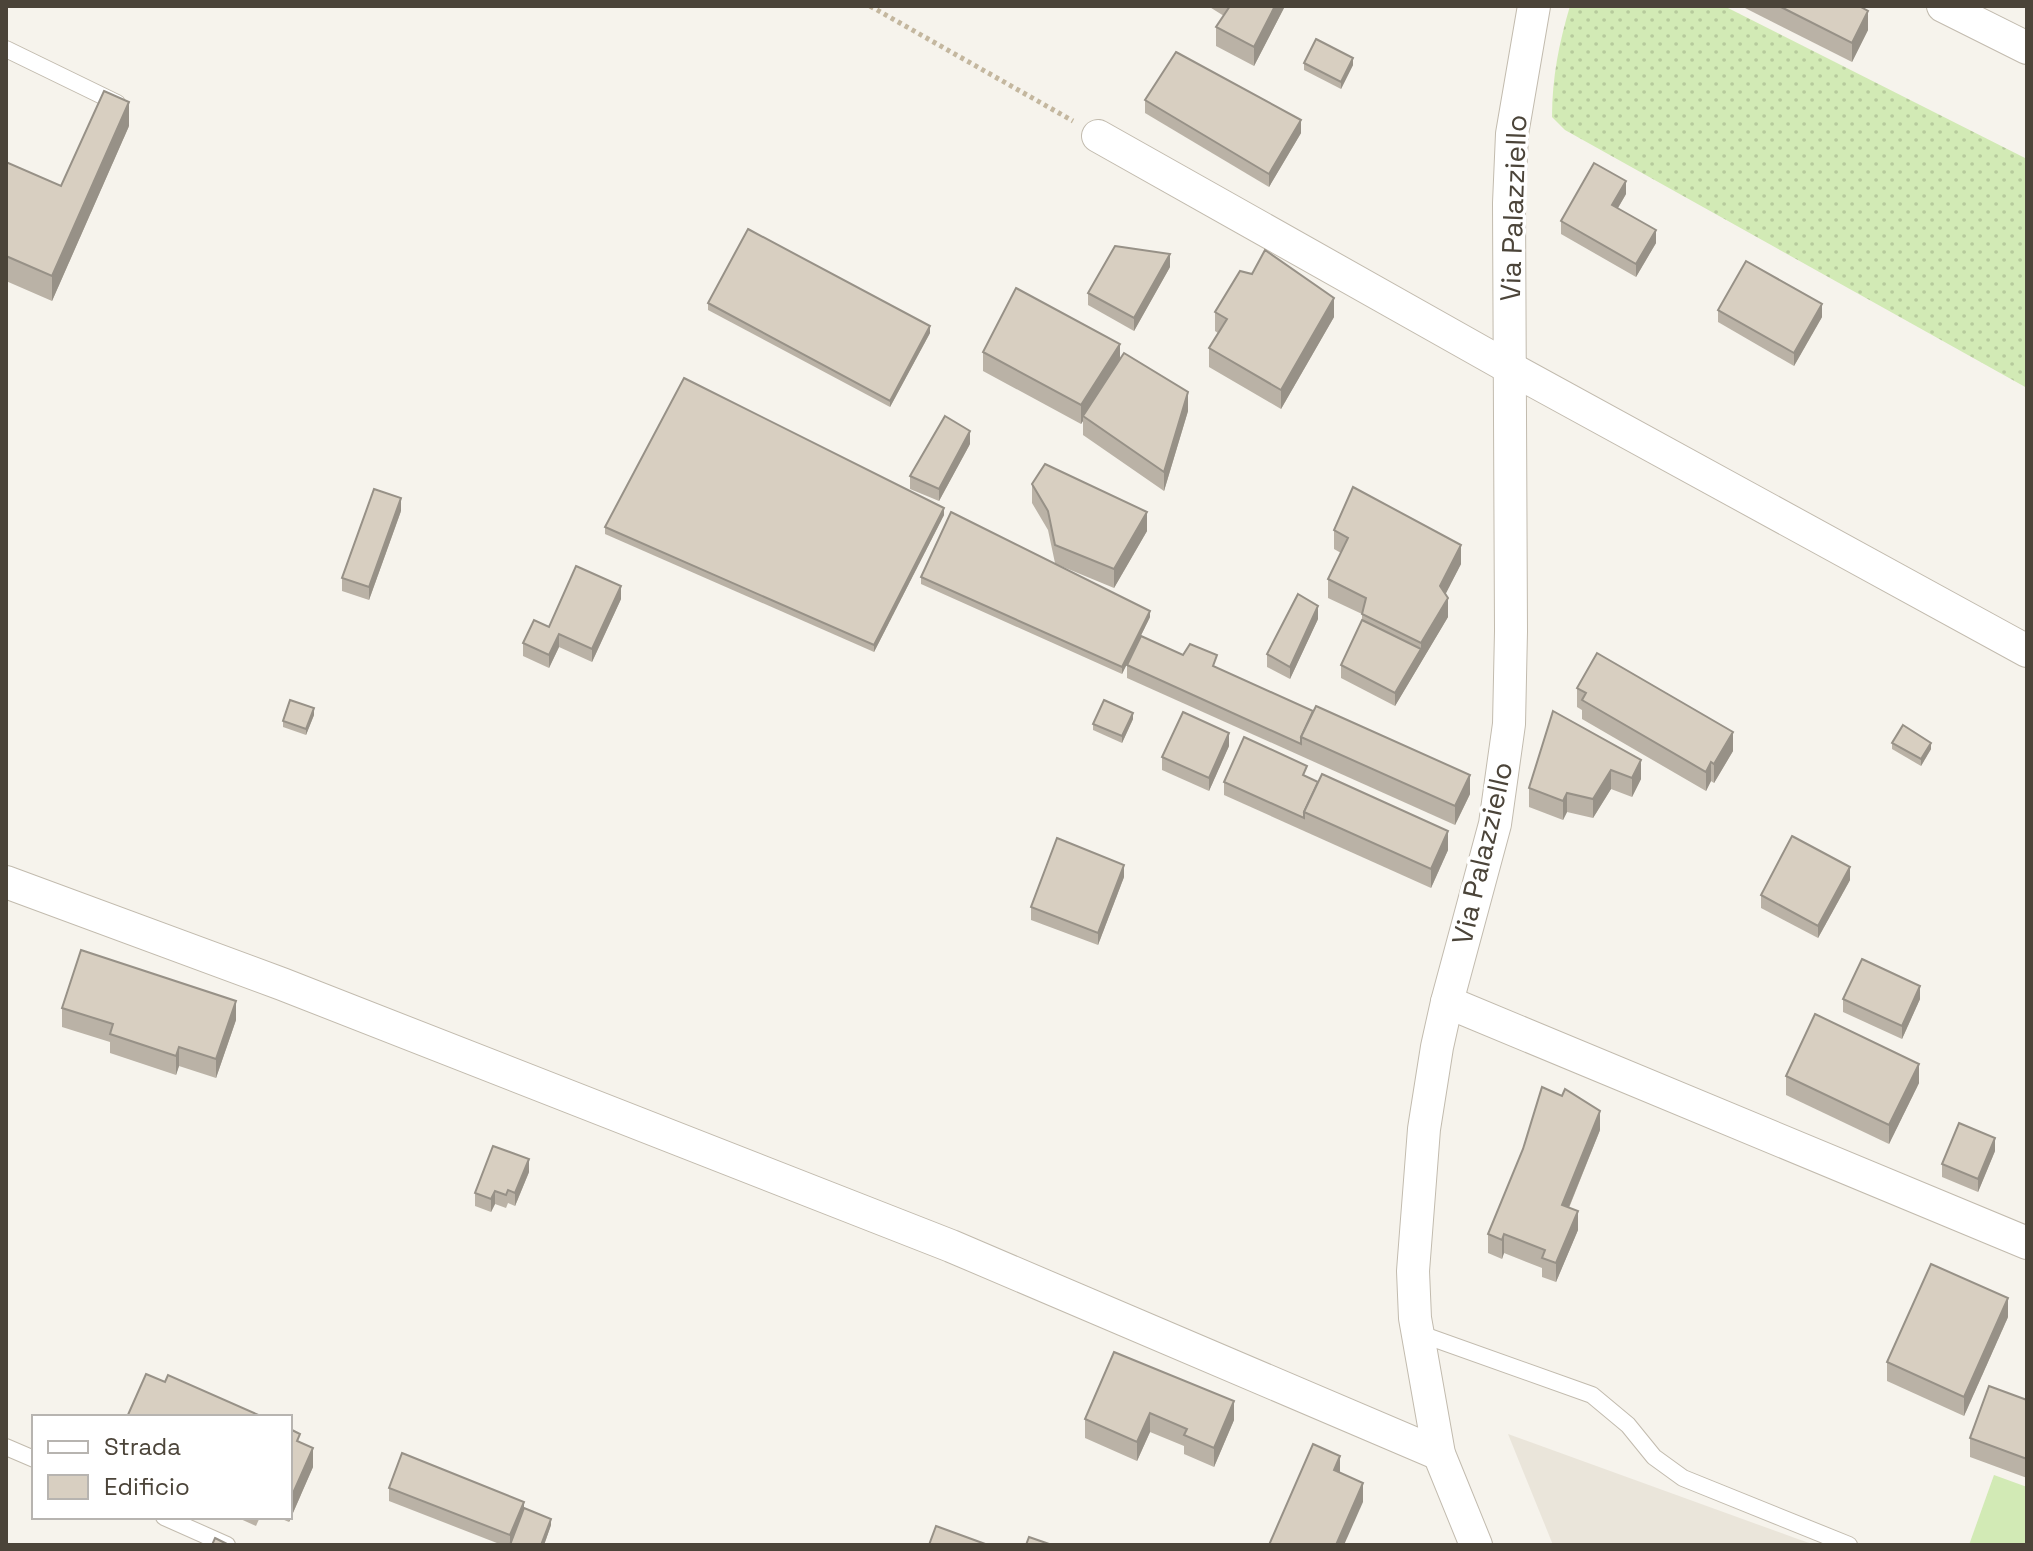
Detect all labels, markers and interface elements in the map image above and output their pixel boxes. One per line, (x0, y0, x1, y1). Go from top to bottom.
street label: Via Palazziello (1492, 114, 1534, 302)
street label: Via Palazziello (1443, 758, 1521, 948)
legend (32, 1415, 292, 1519)
text: Strada (104, 1431, 181, 1462)
text: Edificio (104, 1471, 190, 1502)

